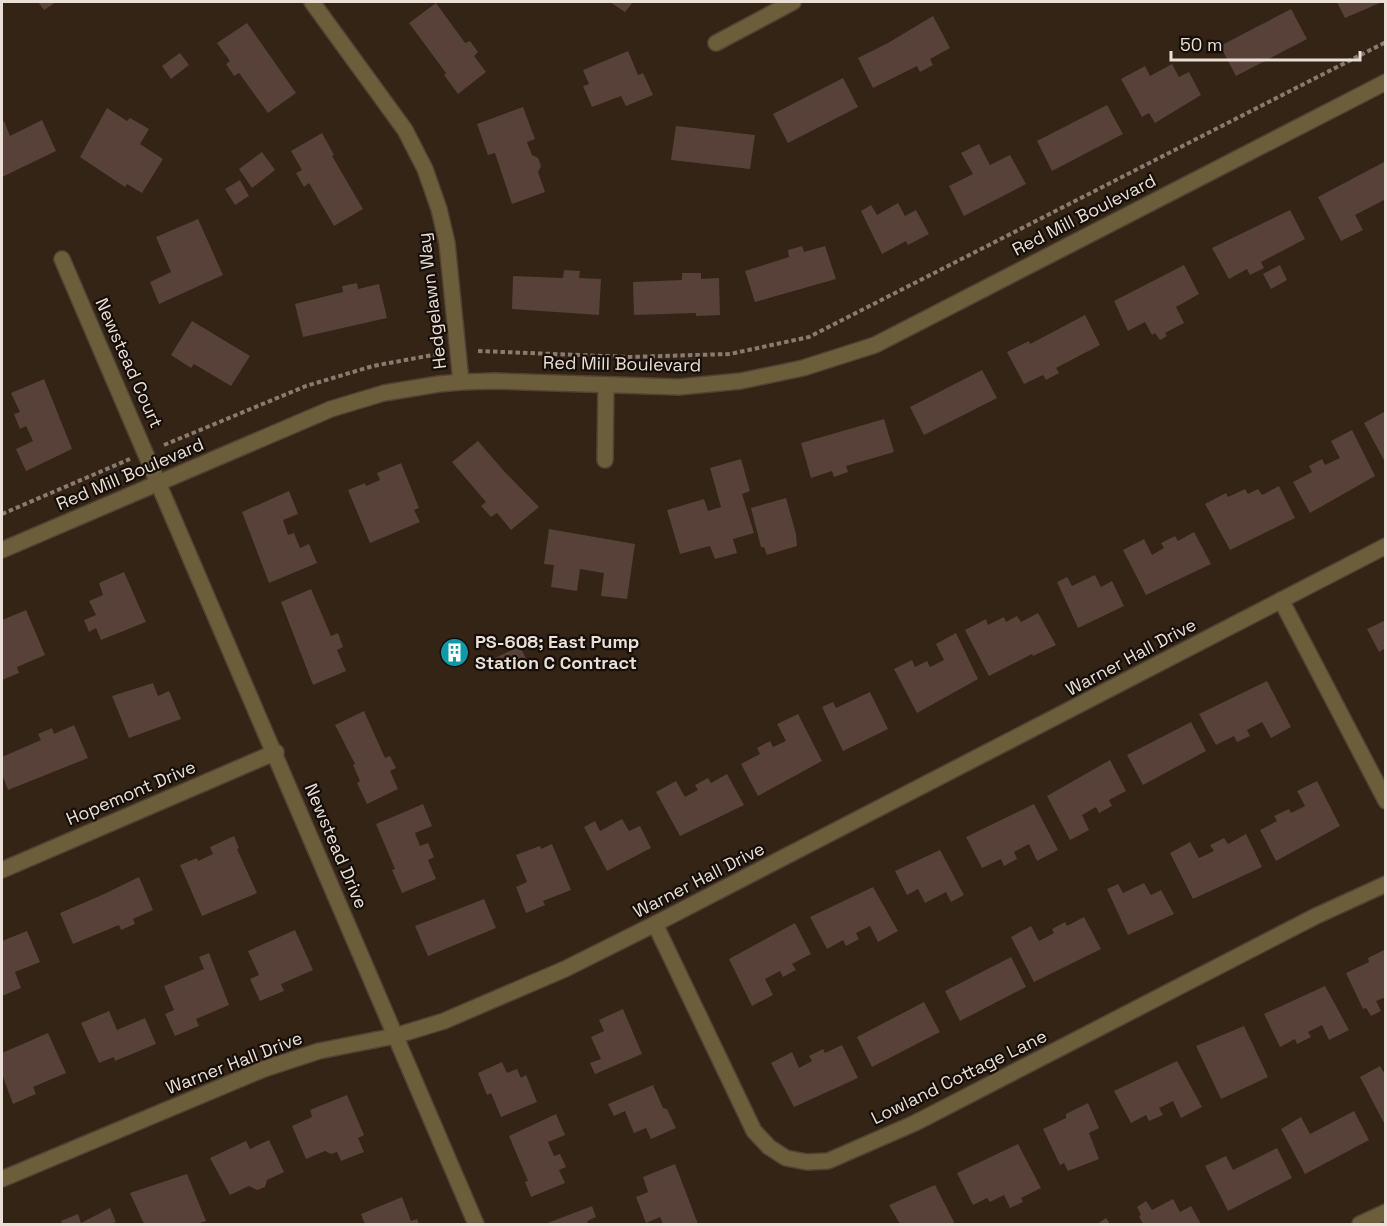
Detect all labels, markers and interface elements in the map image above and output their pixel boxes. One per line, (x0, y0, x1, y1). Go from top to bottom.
scale bar (1171, 24, 1360, 62)
text: 50 m (1180, 33, 1222, 56)
street label: Red Mill Boulevard (1008, 168, 1159, 261)
street label: Hedgelawn Way (412, 231, 451, 371)
street label: Newstead Court (91, 294, 168, 431)
street label: Red Mill Boulevard (543, 351, 701, 376)
street label: Red Mill Boulevard (52, 432, 207, 515)
street label: Warner Hall Drive (1062, 612, 1200, 701)
place label: PS-608; East Pump Station C Contract (475, 630, 639, 674)
building icon: PS-608; East Pump Station C Contract (438, 636, 470, 668)
street label: Hopemont Drive (63, 755, 199, 830)
street label: Newstead Drive (300, 780, 373, 912)
street label: Warner Hall Drive (629, 837, 768, 923)
street label: Lowland Cottage Lane (867, 1024, 1050, 1129)
street label: Warner Hall Drive (162, 1026, 305, 1099)

